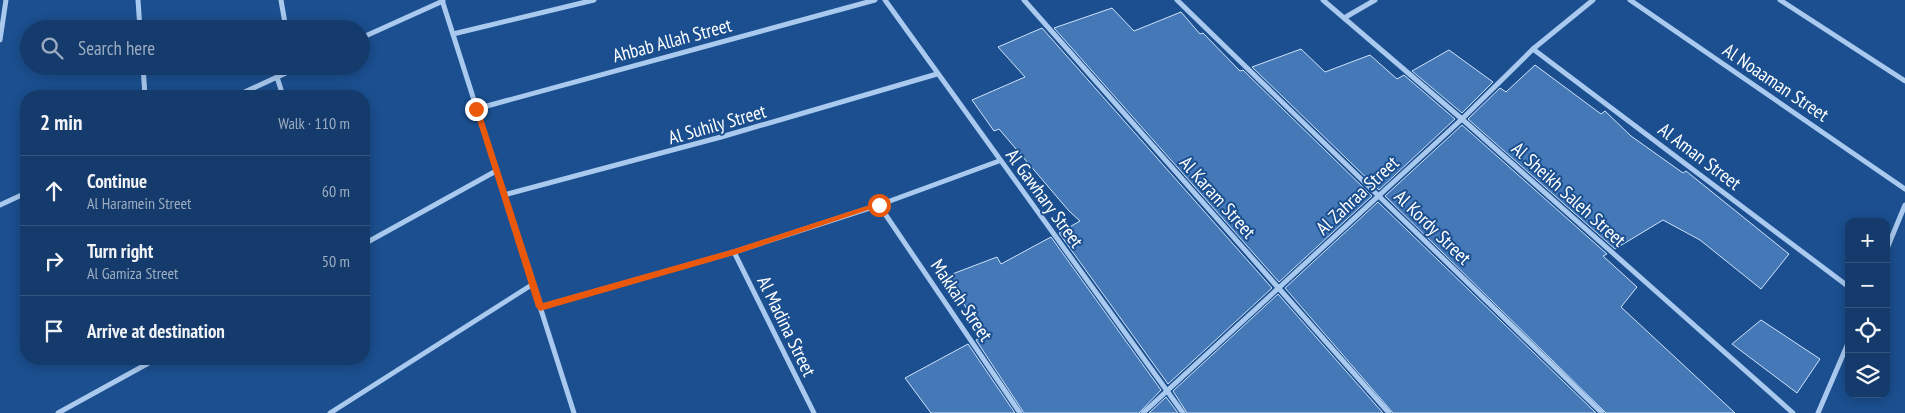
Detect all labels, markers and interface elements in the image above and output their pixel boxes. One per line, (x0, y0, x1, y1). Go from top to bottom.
street label: Ahbab Allah Street (610, 12, 735, 67)
search box (20, 20, 370, 75)
icon: search (38, 34, 66, 62)
text: Search here (78, 36, 155, 60)
street label: Al Noaaman Street (1718, 38, 1834, 127)
route end (465, 98, 488, 121)
street label: Al Suhily Street (665, 98, 769, 149)
text: 2 min (40, 109, 82, 136)
text: Walk · 110 m (278, 113, 350, 133)
street label: Al Aman Street (1654, 117, 1747, 195)
street label: Al Sheikh Saleh Street (1507, 136, 1632, 252)
street label: Al Gawhary Street (1001, 144, 1089, 253)
street label: Al Zahraa Street (1310, 150, 1404, 240)
street label: Al Karam Street (1175, 151, 1262, 244)
text: Continue (87, 169, 147, 193)
icon: ahead (40, 177, 68, 205)
text: 60 m (322, 181, 350, 201)
street label: Al Kordy Street (1390, 184, 1477, 270)
text: Al Haramein Street (87, 193, 191, 213)
route start (868, 194, 891, 217)
map controls (1845, 218, 1890, 398)
button: + (1845, 218, 1890, 263)
text: Turn right (87, 239, 153, 263)
icon: right (40, 247, 68, 275)
text: 50 m (322, 251, 350, 271)
street label: Makkah Street (926, 254, 999, 346)
text: Al Gamiza Street (87, 263, 179, 283)
button: − (1845, 263, 1890, 308)
street label: Al Madina Street (752, 272, 822, 381)
button: locate (1845, 308, 1890, 353)
icon: arrive (40, 317, 68, 345)
text: Arrive at destination (87, 319, 225, 343)
button: layers (1845, 353, 1890, 398)

